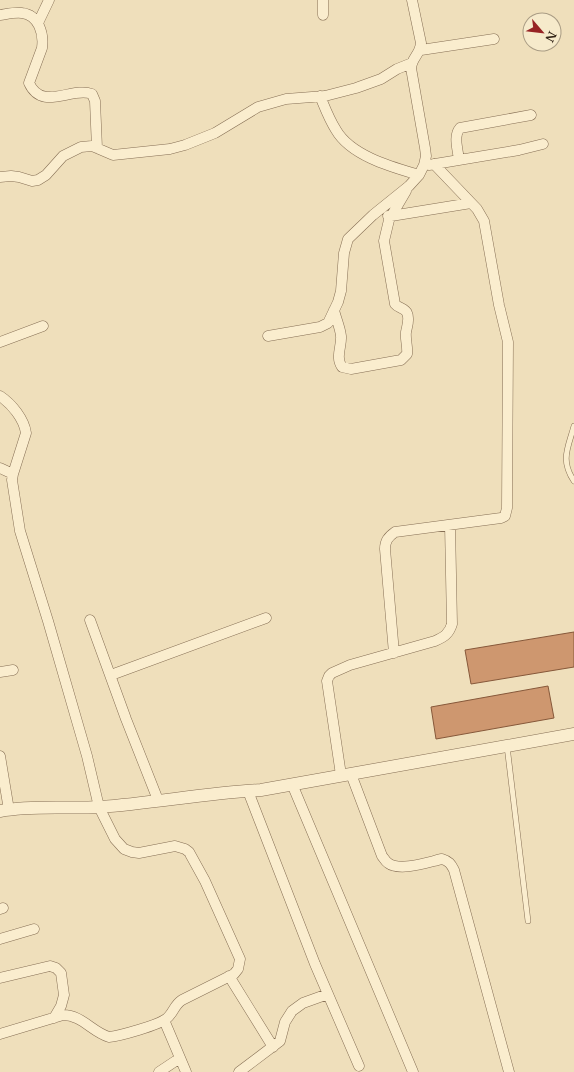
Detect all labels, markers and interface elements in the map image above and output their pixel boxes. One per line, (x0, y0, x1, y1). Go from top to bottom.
north arrow (522, 12, 562, 52)
text: N (542, 29, 559, 45)

